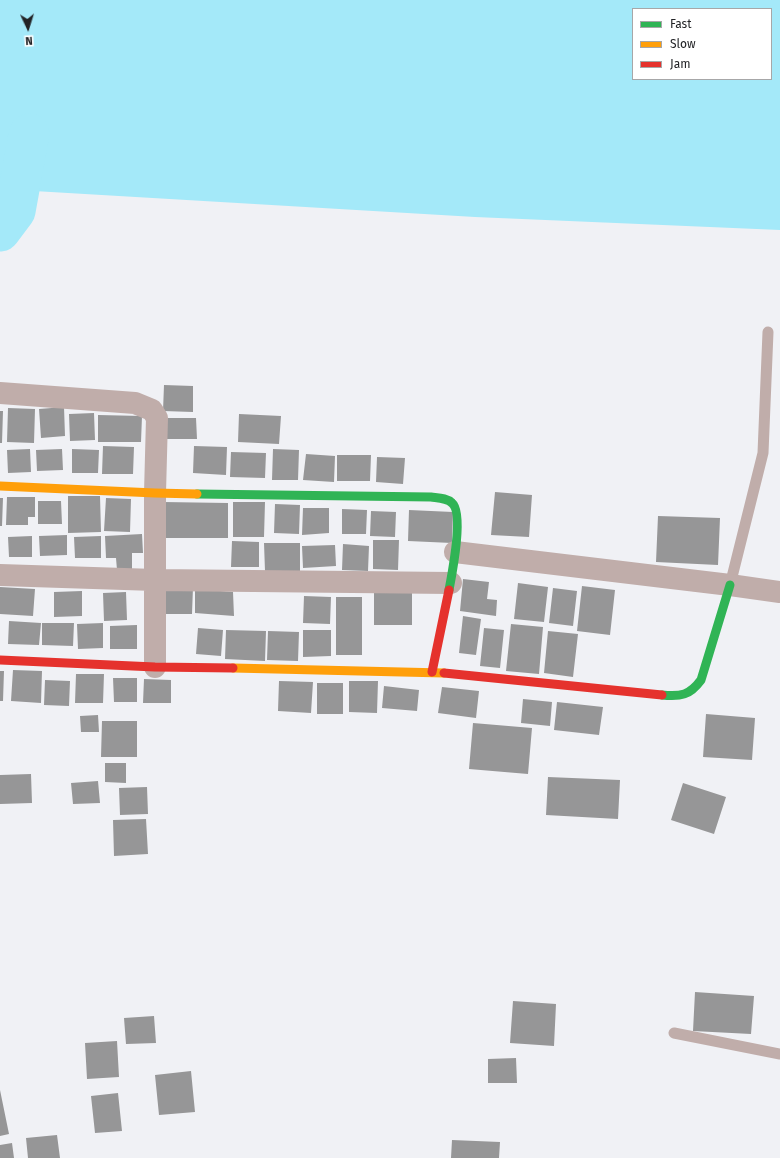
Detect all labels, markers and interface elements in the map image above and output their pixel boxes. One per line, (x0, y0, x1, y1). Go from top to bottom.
north arrow (8, 8, 48, 48)
legend (632, 8, 772, 80)
text: Fast (670, 17, 692, 31)
text: N (25, 34, 33, 47)
text: Slow (670, 37, 696, 51)
text: Jam (670, 57, 690, 71)

